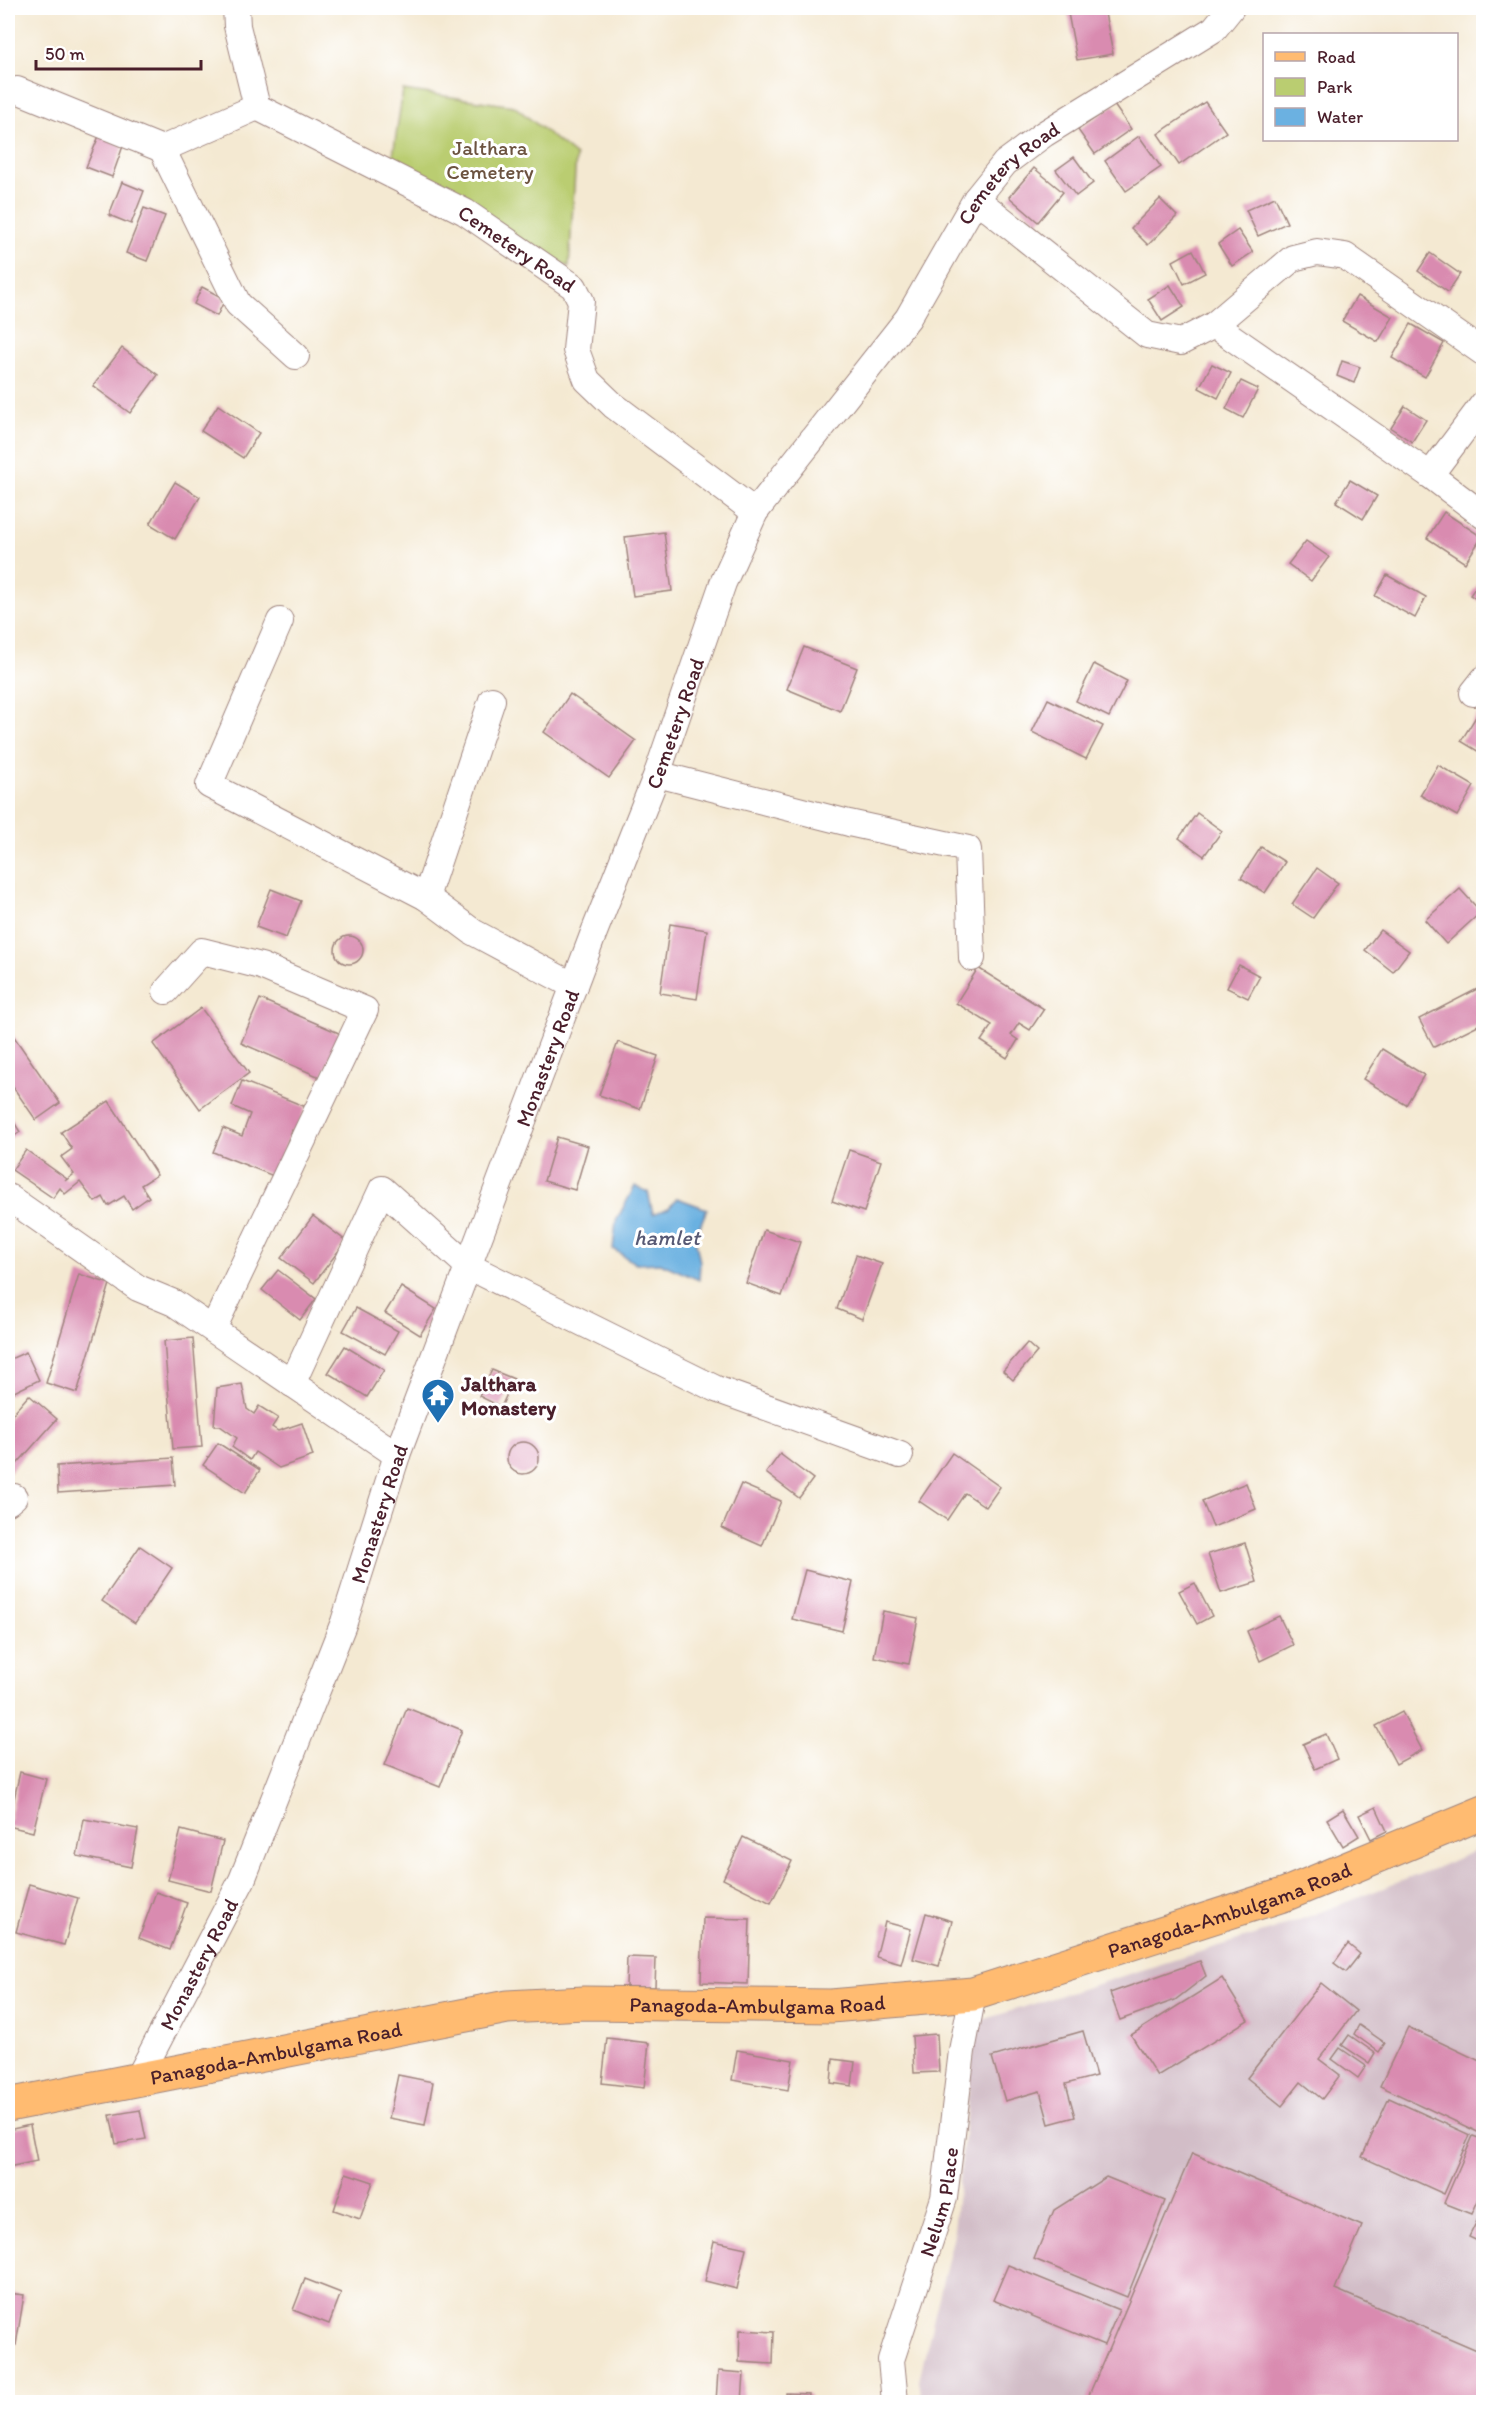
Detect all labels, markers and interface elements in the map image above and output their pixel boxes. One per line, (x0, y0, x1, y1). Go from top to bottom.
scale bar (36, 33, 201, 71)
legend (1263, 33, 1458, 141)
text: 50 m (45, 43, 85, 65)
text: Road (1317, 46, 1356, 68)
text: Park (1317, 76, 1352, 98)
text: Water (1317, 106, 1363, 128)
street label: Cemetery Road (952, 115, 1064, 229)
park label: Jalthara Cemetery (446, 135, 534, 184)
street label: Cemetery Road (454, 199, 581, 297)
street label: Cemetery Road (640, 654, 709, 792)
street label: Monastery Road (509, 985, 584, 1130)
water label: hamlet (634, 1224, 702, 1251)
place label: Jalthara Monastery (460, 1371, 556, 1421)
temple icon: Jalthara Monastery (420, 1377, 456, 1424)
street label: Monastery Road (345, 1440, 413, 1586)
street label: Panagoda-Ambulgama Road (1104, 1856, 1355, 1963)
street label: Monastery Road (153, 1893, 243, 2034)
street label: Panagoda-Ambulgama Road (629, 1989, 887, 2019)
street label: Panagoda-Ambulgama Road (148, 2015, 404, 2089)
street label: Nelum Place (913, 2145, 963, 2260)

